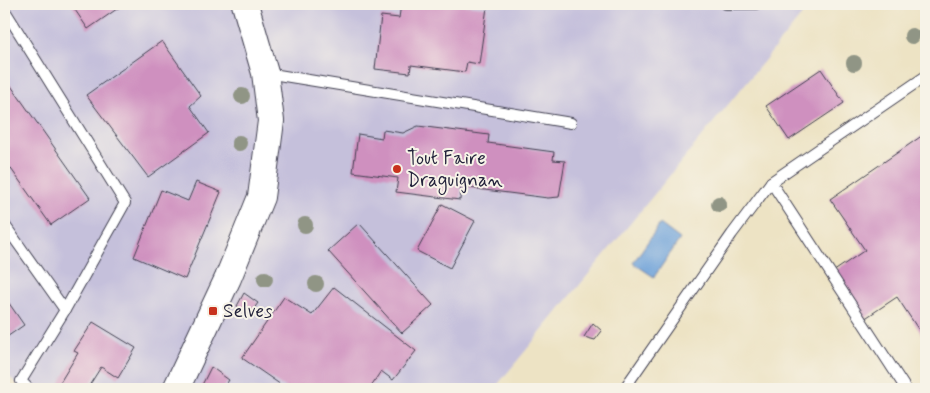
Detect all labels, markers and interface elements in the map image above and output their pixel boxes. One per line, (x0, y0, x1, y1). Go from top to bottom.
place label: Tout Faire Draguignan (407, 146, 503, 195)
marker: Tout Faire Draguignan (391, 163, 403, 175)
place label: Selves (223, 299, 273, 324)
marker: Selves (207, 305, 219, 317)

